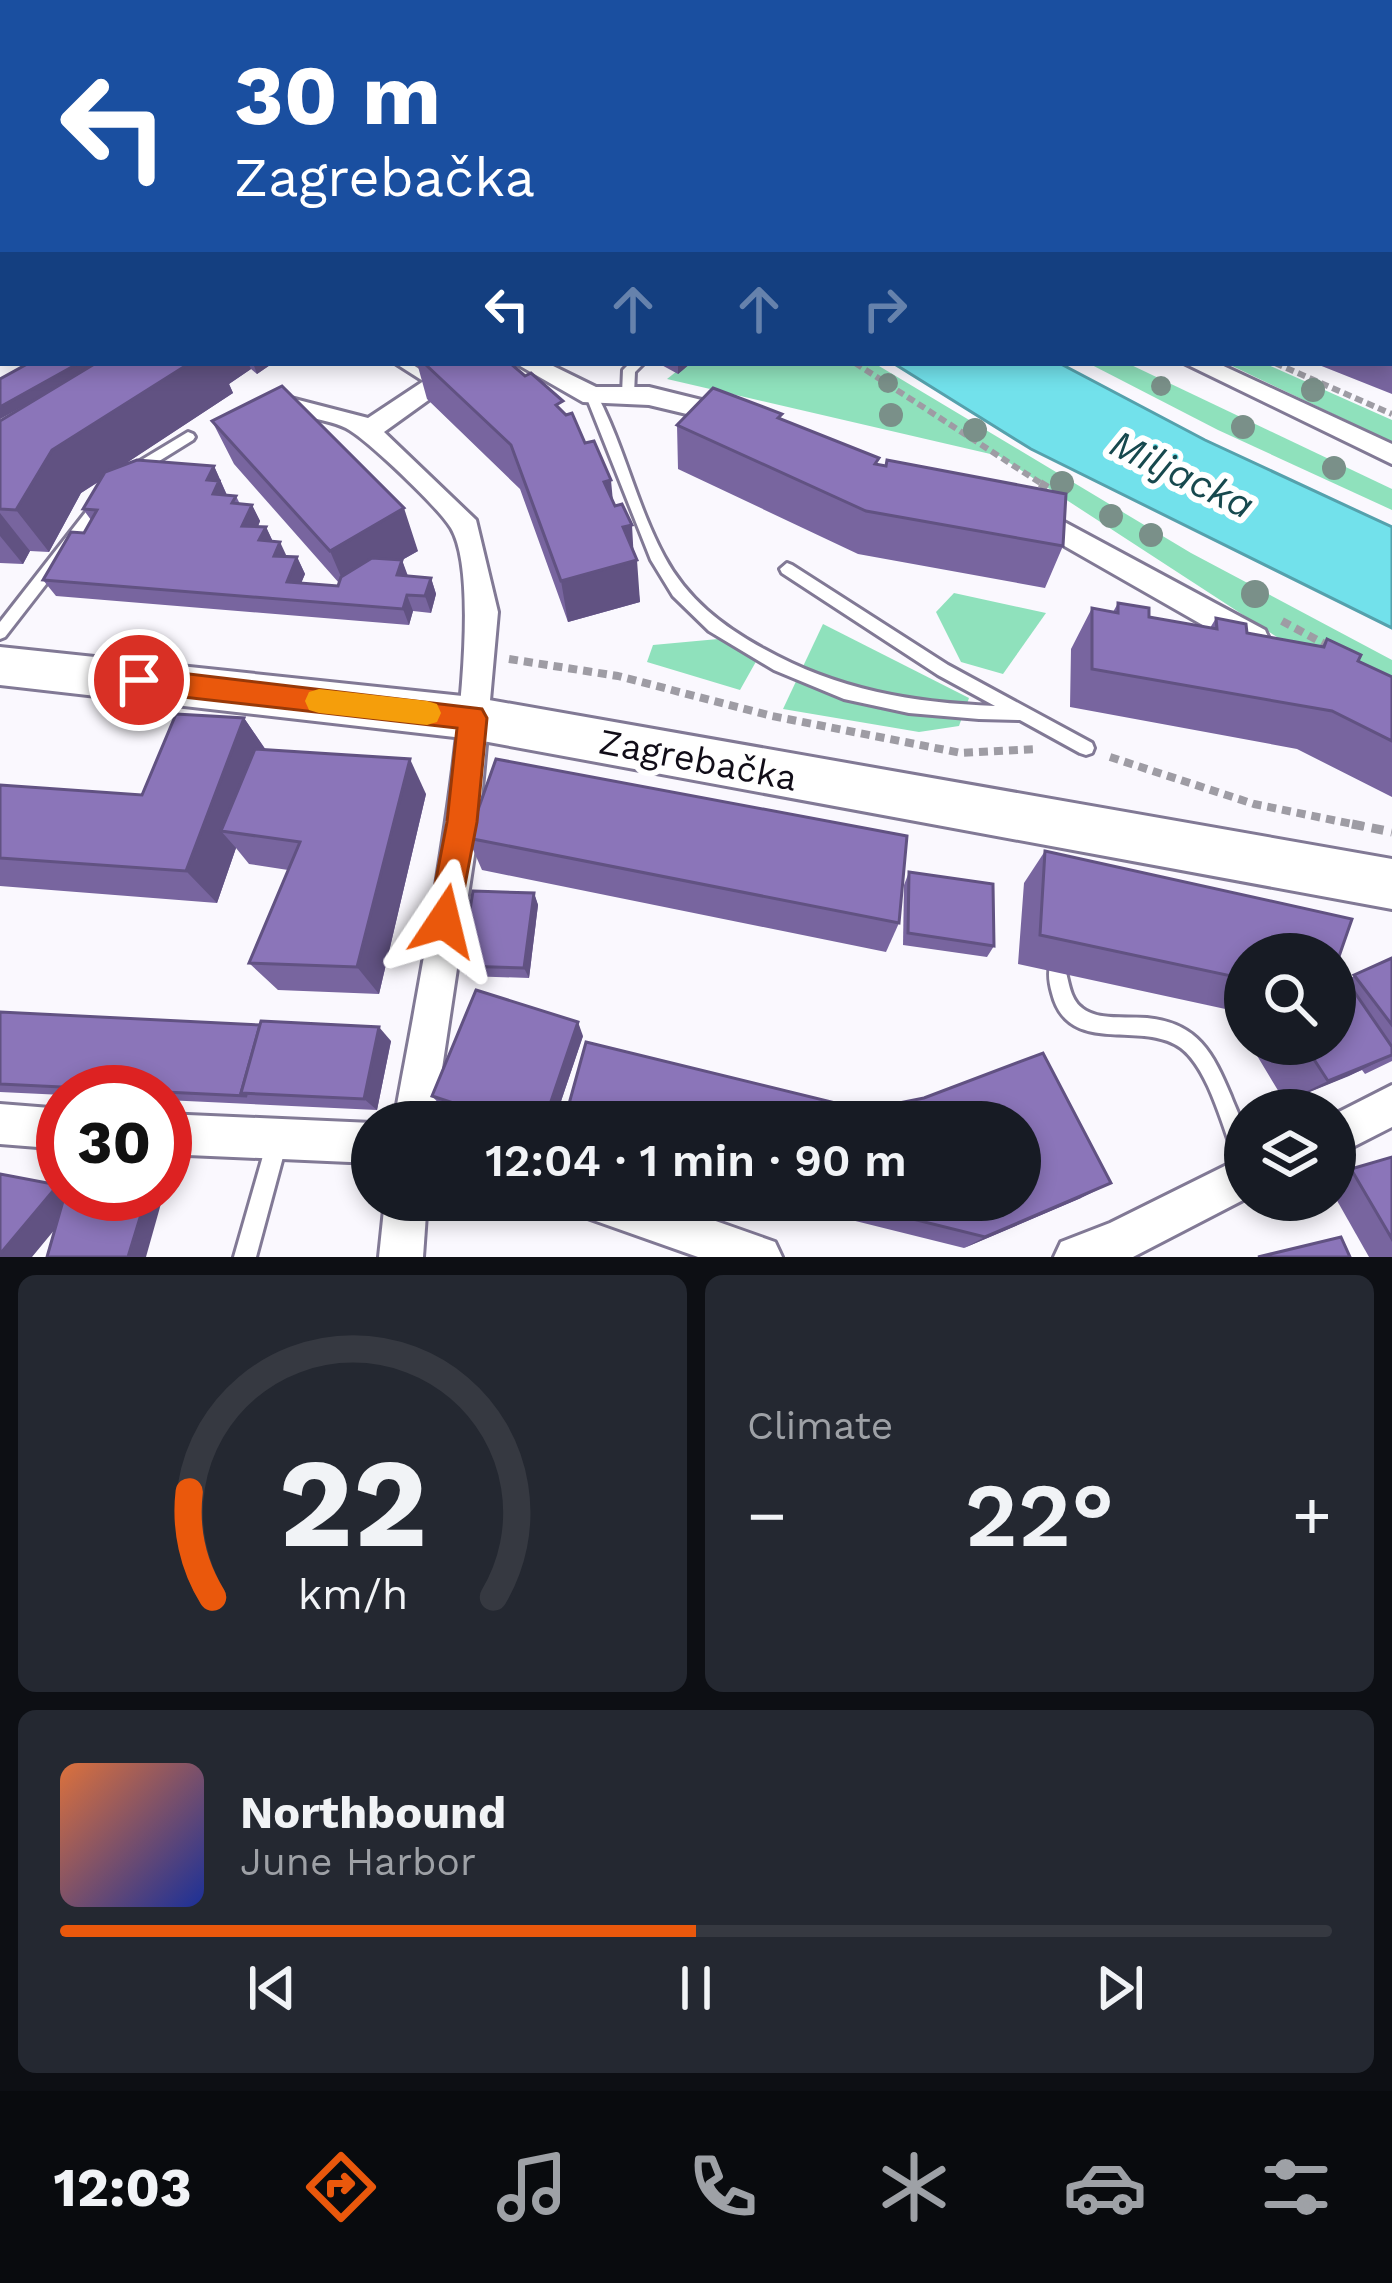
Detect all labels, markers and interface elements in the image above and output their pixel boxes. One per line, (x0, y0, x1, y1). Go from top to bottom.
text: 30 m (234, 46, 441, 144)
icon: left (36, 48, 192, 204)
text: Zagrebačka (234, 146, 535, 209)
icon: left (474, 276, 540, 342)
icon: ahead (600, 276, 666, 342)
icon: ahead (726, 276, 792, 342)
icon: right (852, 276, 918, 342)
water label: Miljacka (1103, 420, 1261, 528)
pin (88, 629, 190, 731)
icon: arrive (106, 647, 172, 713)
street label: Zagrebačka (596, 720, 800, 800)
position arrow (381, 858, 507, 984)
map controls (1224, 933, 1356, 1221)
button: search (1224, 933, 1356, 1065)
speed limit sign: 30 (36, 1065, 192, 1221)
button: layers (1224, 1089, 1356, 1221)
text: 12:04 · 1 min · 90 m (485, 1134, 907, 1187)
text: Climate (747, 1403, 893, 1448)
text: 22 (278, 1430, 427, 1576)
text: 22° (965, 1462, 1114, 1568)
text: − (747, 1477, 787, 1554)
text: + (1292, 1477, 1332, 1554)
text: km/h (297, 1568, 408, 1618)
text: Northbound (240, 1786, 506, 1839)
text: June Harbor (240, 1839, 476, 1884)
icon: previous (239, 1955, 305, 2021)
icon: pause (663, 1955, 729, 2021)
icon: next (1087, 1955, 1153, 2021)
icon: directions (299, 2145, 383, 2229)
icon: music (490, 2145, 574, 2229)
icon: phone (681, 2145, 765, 2229)
icon: climate (872, 2145, 956, 2229)
icon: car (1063, 2145, 1147, 2229)
icon: filters (1254, 2145, 1338, 2229)
text: 12:03 (54, 2156, 192, 2219)

